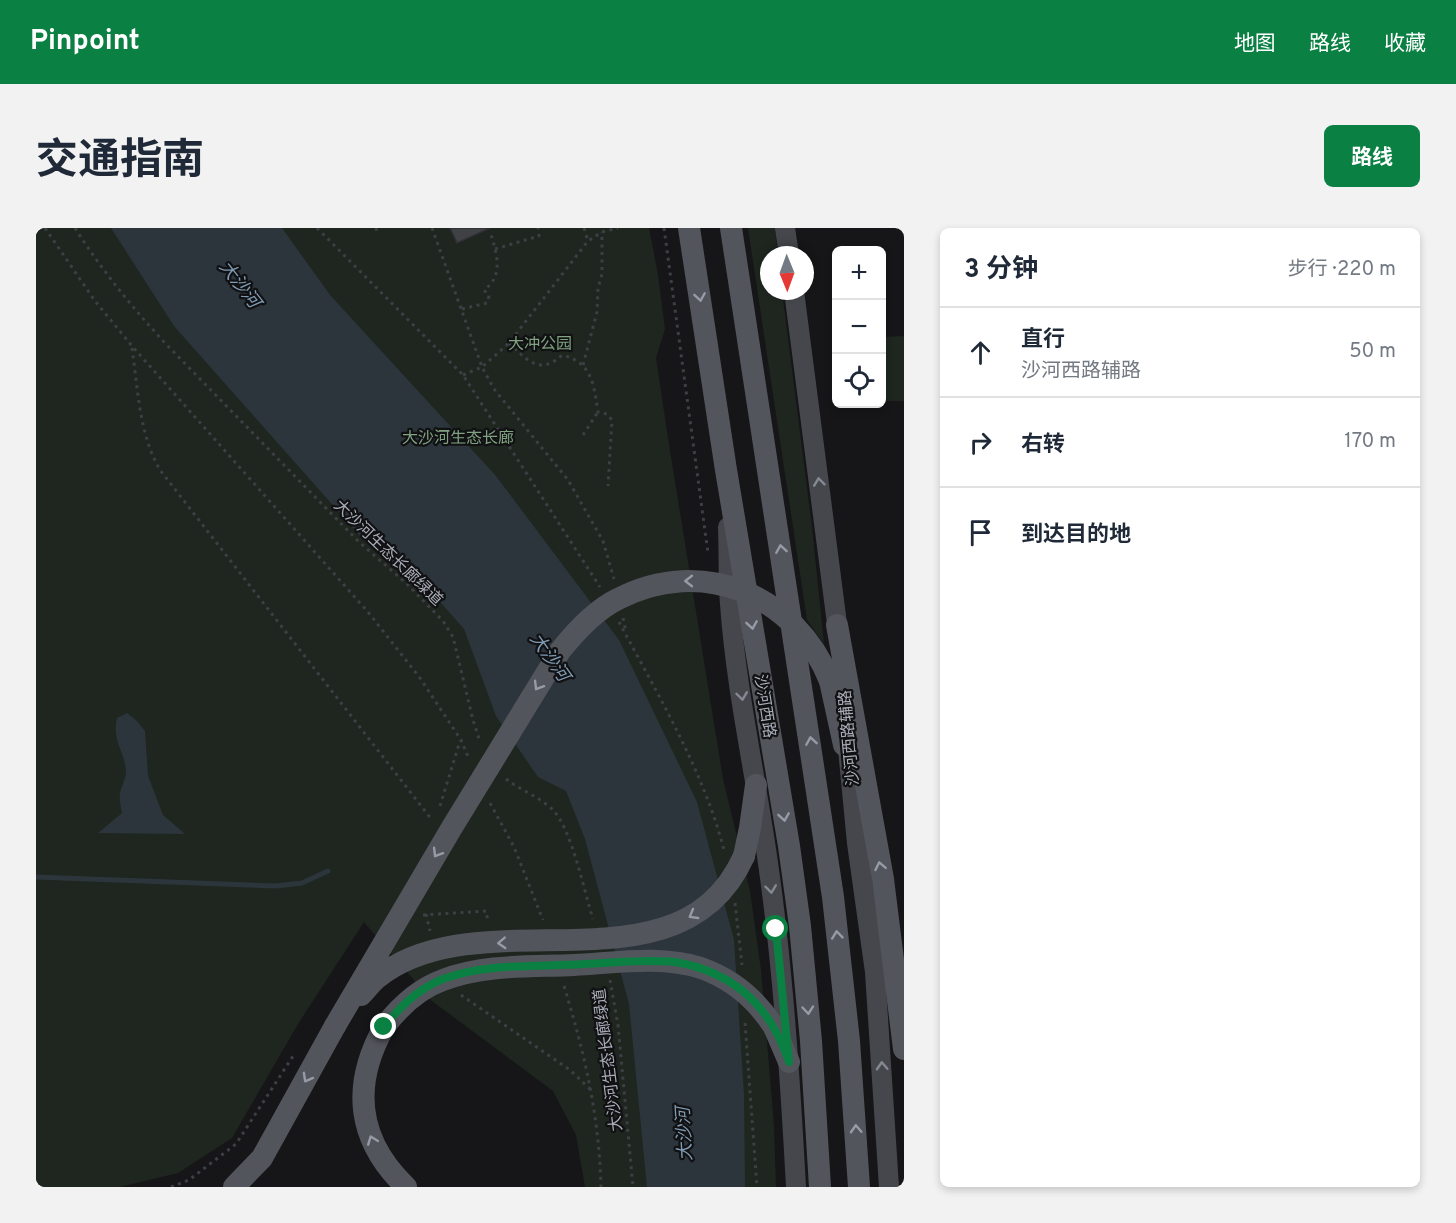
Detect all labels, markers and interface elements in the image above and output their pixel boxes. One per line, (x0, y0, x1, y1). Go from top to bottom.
text: Pinpoint (30, 24, 140, 60)
text: 地图 (1234, 31, 1276, 58)
text: 路线 (1309, 31, 1351, 58)
text: 收藏 (1384, 31, 1426, 58)
button: 路线 (1324, 125, 1420, 187)
text: 交通指南 (36, 136, 204, 189)
north arrow (760, 246, 814, 300)
map controls (832, 246, 886, 408)
button: + (832, 246, 886, 300)
text: 3 分钟 (964, 254, 1038, 287)
water label: 大沙河 (213, 257, 266, 316)
text: 步行 · 220 m (1288, 257, 1396, 283)
one-way arrow (693, 293, 705, 302)
button: − (832, 300, 886, 354)
text: 直行 (1021, 327, 1065, 354)
park label: 大冲公园 (508, 335, 572, 355)
icon: ahead (964, 336, 997, 369)
text: 50 m (1349, 339, 1396, 365)
button: locate (832, 354, 886, 408)
text: 沙河西路辅路 (1021, 359, 1141, 385)
icon: right (964, 426, 997, 459)
park label: 大沙河生态长廊 (402, 429, 514, 449)
text: 170 m (1344, 429, 1396, 455)
text: 右转 (1021, 432, 1065, 459)
one-way arrow (813, 478, 825, 487)
street label: 大沙河生态长廊绿道 (329, 496, 446, 611)
icon: arrive (964, 516, 997, 549)
text: 到达目的地 (1021, 522, 1131, 549)
one-way arrow (775, 544, 787, 553)
one-way arrow (685, 575, 694, 587)
one-way arrow (746, 620, 758, 629)
water label: 大沙河 (524, 629, 575, 689)
street label: 沙河西路 (749, 673, 779, 739)
one-way arrow (534, 680, 545, 690)
street label: 沙河西路辅路 (836, 689, 864, 787)
one-way arrow (735, 691, 747, 701)
one-way arrow (805, 737, 817, 746)
one-way arrow (778, 812, 790, 822)
one-way arrow (432, 847, 444, 857)
one-way arrow (875, 861, 888, 871)
one-way arrow (764, 884, 777, 893)
one-way arrow (689, 907, 699, 919)
route start (762, 915, 788, 941)
one-way arrow (832, 930, 844, 939)
one-way arrow (498, 936, 507, 949)
street label: 大沙河生态长廊绿道 (590, 987, 628, 1132)
one-way arrow (801, 1006, 814, 1015)
route end (370, 1013, 396, 1039)
one-way arrow (876, 1061, 889, 1070)
one-way arrow (303, 1072, 314, 1082)
water label: 大沙河 (672, 1103, 698, 1161)
one-way arrow (850, 1124, 863, 1133)
one-way arrow (367, 1135, 379, 1146)

